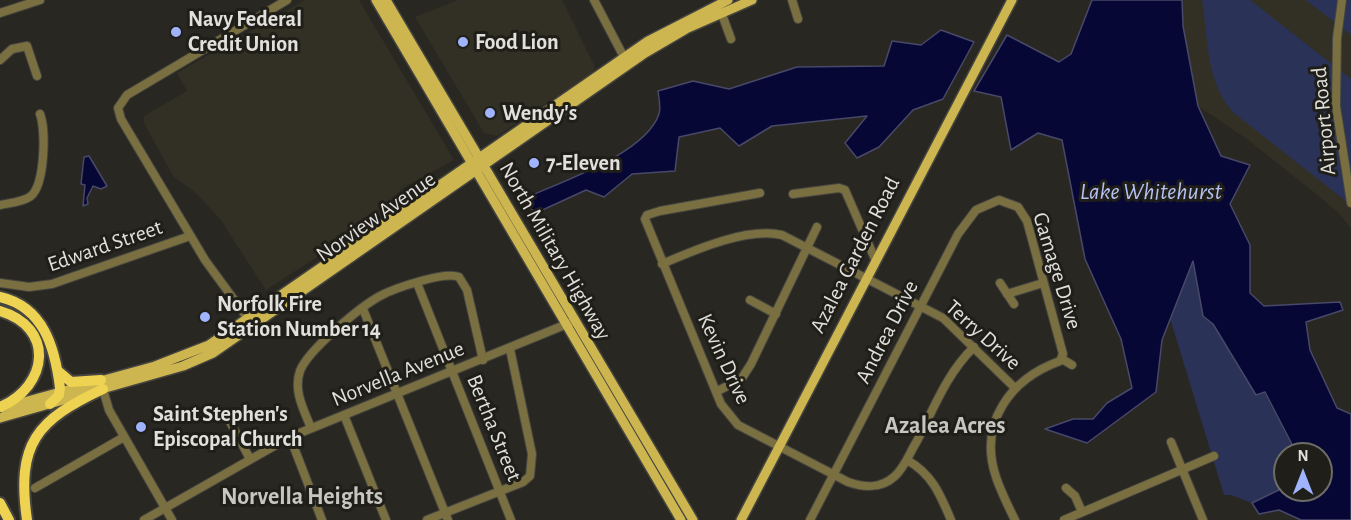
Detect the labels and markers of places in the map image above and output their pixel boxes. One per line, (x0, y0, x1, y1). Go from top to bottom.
place label: Navy Federal Credit Union (188, 6, 302, 57)
marker: Navy Federal Credit Union (169, 25, 183, 39)
place label: Food Lion (475, 29, 559, 55)
marker: Food Lion (456, 35, 470, 49)
place label: Wendy's (502, 100, 577, 126)
marker: Wendy's (483, 106, 497, 120)
place label: 7-Eleven (546, 150, 621, 176)
marker: 7-Eleven (527, 156, 541, 170)
place label: Norfolk Fire Station Number 14 (217, 291, 381, 342)
marker: Norfolk Fire Station Number 14 (198, 310, 212, 324)
place label: Saint Stephen's Episcopal Church (153, 401, 303, 452)
marker: Saint Stephen's Episcopal Church (134, 420, 148, 434)

